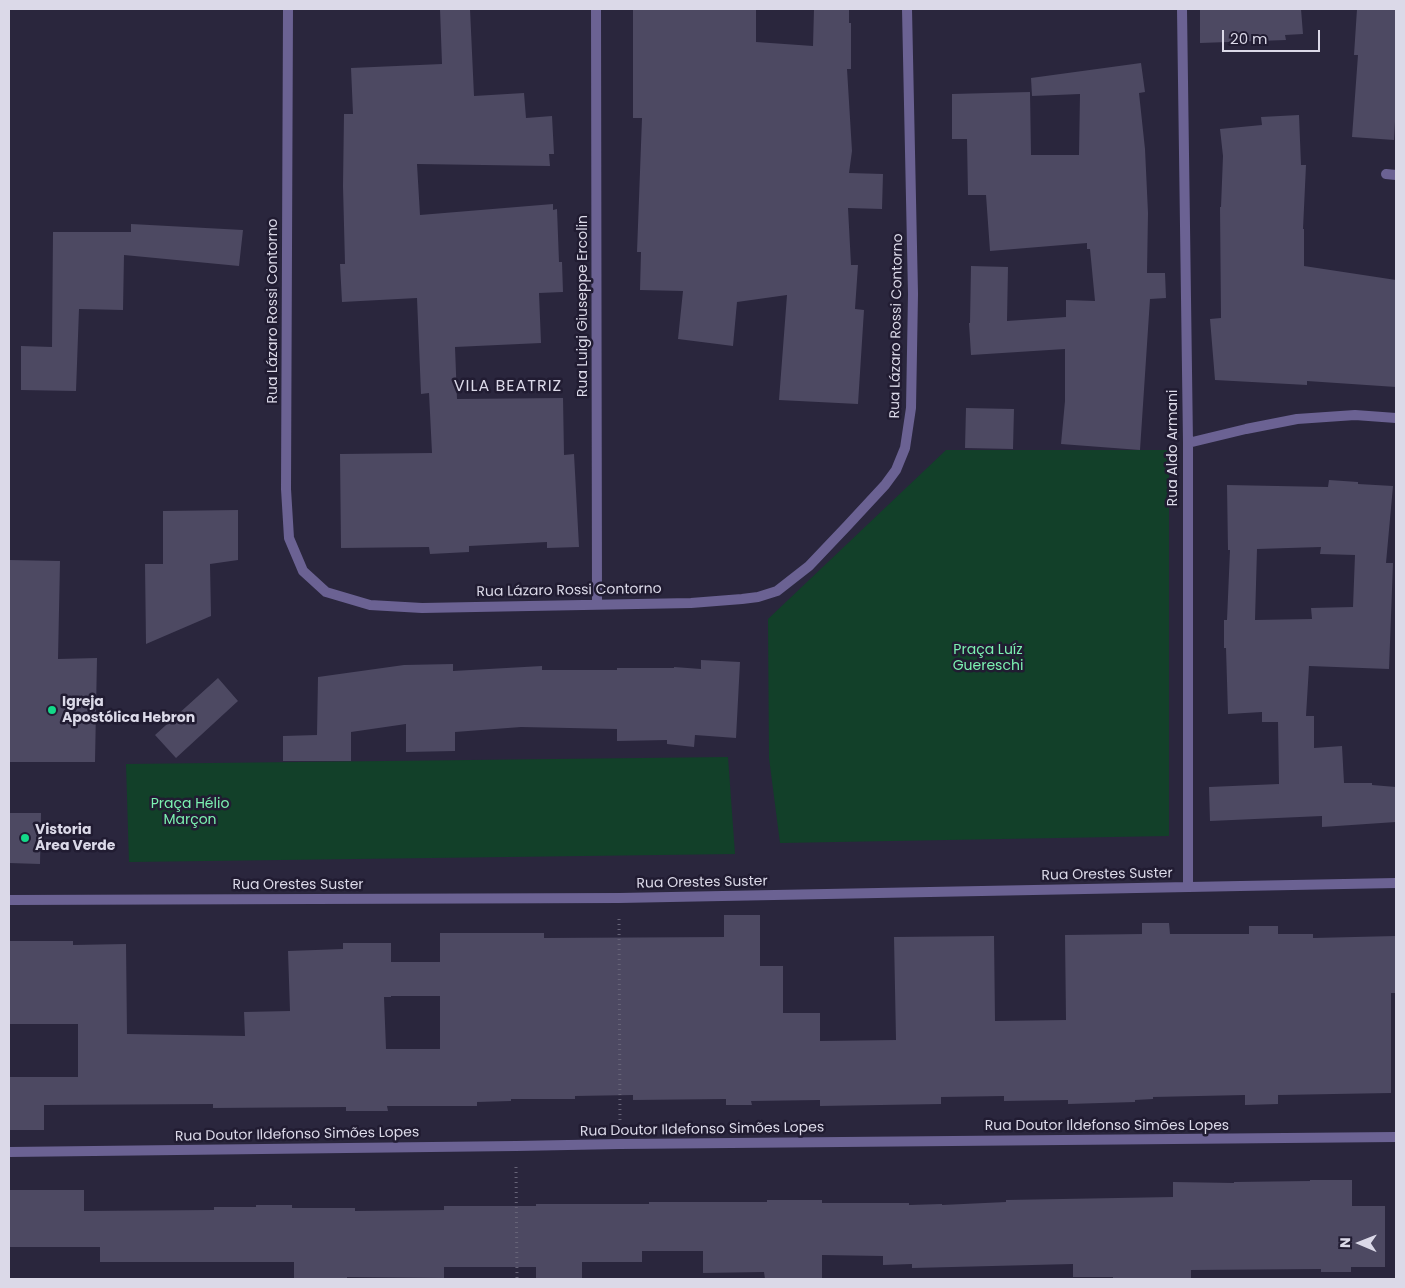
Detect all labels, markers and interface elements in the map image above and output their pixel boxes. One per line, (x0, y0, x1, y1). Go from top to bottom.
scale bar (1225, 20, 1322, 52)
text: 20 m (1230, 28, 1268, 49)
street label: Rua Luigi Giuseppe Ercolin (575, 215, 591, 397)
street label: Rua Lázaro Rossi Contorno (265, 218, 281, 404)
street label: Rua Lázaro Rossi Contorno (887, 233, 907, 419)
district label: VILA BEATRIZ (452, 377, 564, 397)
street label: Rua Aldo Armani (1165, 390, 1181, 506)
street label: Rua Lázaro Rossi Contorno (476, 581, 662, 601)
park label: Praça Luíz Guereschi (953, 642, 1023, 674)
place label: Igreja Apostólica Hebron (62, 694, 195, 726)
marker: Igreja Apostólica Hebron (46, 704, 58, 716)
park label: Praça Hélio Marçon (151, 796, 229, 829)
place label: Vistoria Área Verde (35, 822, 115, 854)
marker: Vistoria Área Verde (19, 832, 31, 844)
street label: Rua Orestes Suster (1041, 865, 1173, 885)
street label: Rua Orestes Suster (636, 873, 768, 893)
street label: Rua Orestes Suster (232, 877, 364, 893)
street label: Rua Doutor Ildefonso Simões Lopes (985, 1118, 1229, 1134)
street label: Rua Doutor Ildefonso Simões Lopes (580, 1119, 824, 1141)
street label: Rua Doutor Ildefonso Simões Lopes (175, 1124, 419, 1146)
north arrow (1335, 1218, 1385, 1268)
text: N (1335, 1237, 1355, 1248)

